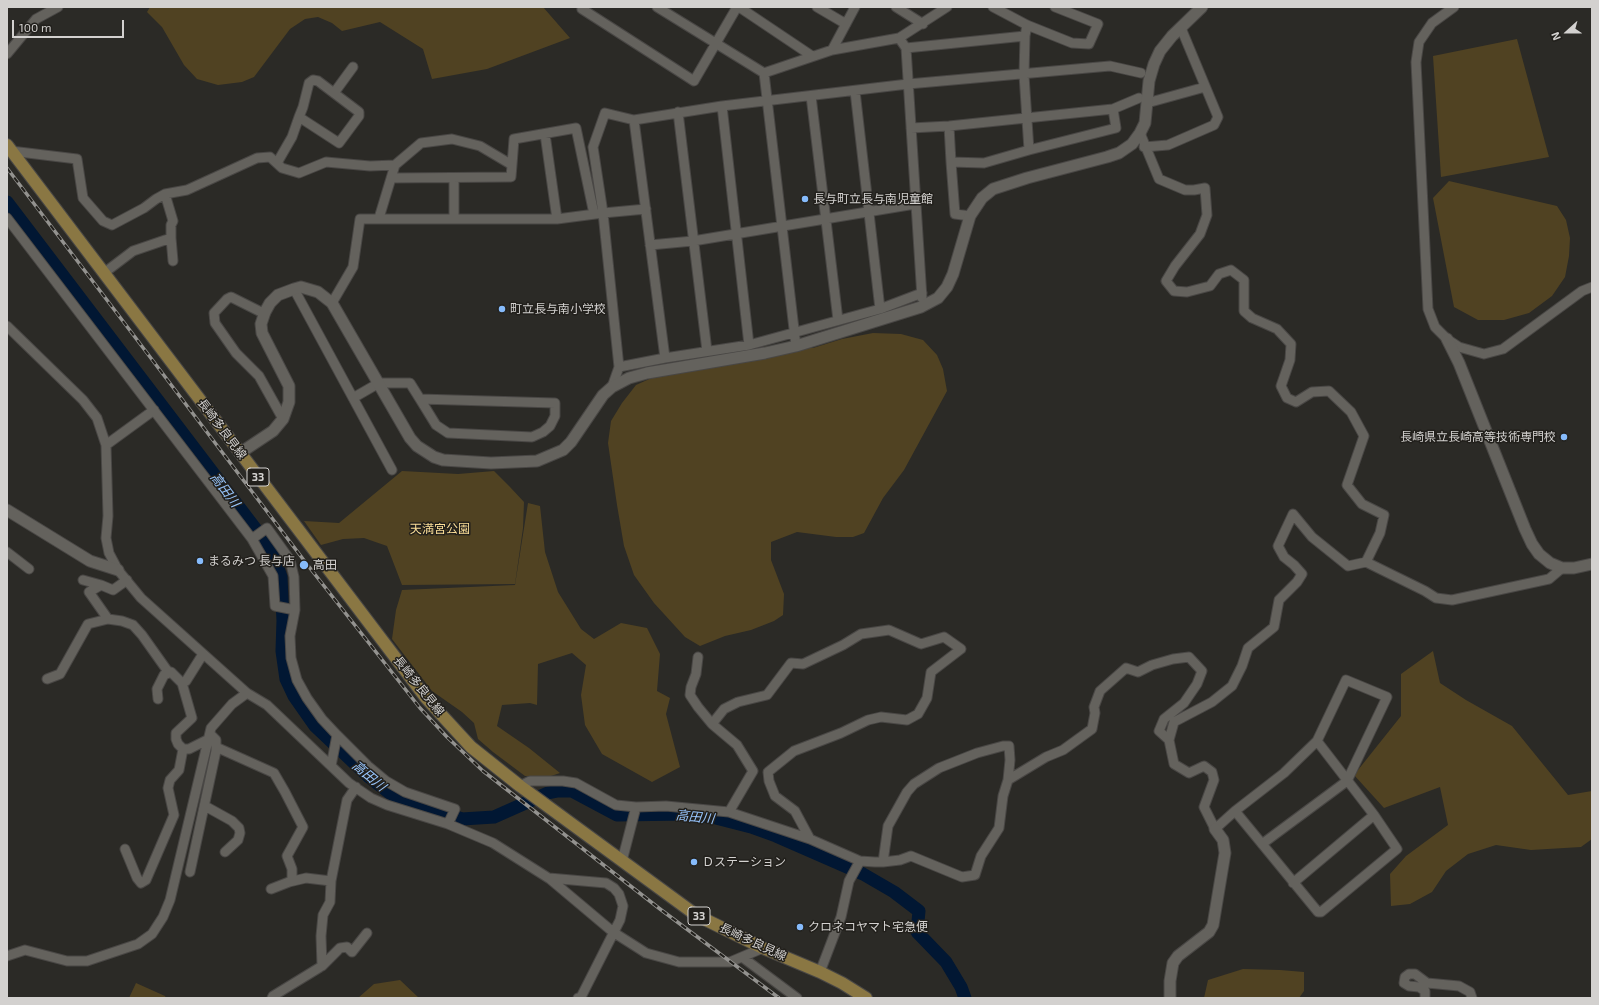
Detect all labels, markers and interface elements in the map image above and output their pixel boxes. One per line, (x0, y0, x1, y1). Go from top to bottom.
scale bar (14, 12, 126, 38)
north arrow (1547, 12, 1587, 52)
text: 100 m (19, 20, 51, 34)
text: N (1548, 30, 1563, 43)
place label: 長与町立長与南児童館 (813, 192, 933, 206)
marker: 長与町立長与南児童館 (800, 194, 810, 204)
place label: 町立長与南小学校 (510, 302, 606, 316)
marker: 町立長与南小学校 (497, 304, 507, 314)
street label: 長崎多良見線 (195, 396, 249, 462)
place label: 長崎県立長崎高等技術専門校 (1400, 430, 1556, 444)
marker: 長崎県立長崎高等技術専門校 (1559, 432, 1569, 442)
road number: 33 (247, 468, 269, 486)
water label: 高田川 (207, 470, 243, 510)
park label: 天満宮公園 (410, 522, 470, 536)
place label: まるみつ 長与店 (208, 554, 295, 568)
marker: まるみつ 長与店 (195, 556, 205, 566)
place label: 高田 (313, 558, 337, 572)
marker: 高田 (298, 559, 310, 571)
street label: 長崎多良見線 (391, 653, 447, 719)
water label: 高田川 (349, 757, 389, 795)
water label: 高田川 (675, 807, 715, 827)
place label: Ｄステーション (702, 855, 786, 869)
marker: Ｄステーション (689, 857, 699, 867)
road number: 33 (688, 907, 710, 925)
street label: 長崎多良見線 (717, 920, 789, 964)
place label: クロネコヤマト宅急便 (808, 920, 928, 934)
marker: クロネコヤマト宅急便 (795, 922, 805, 932)

